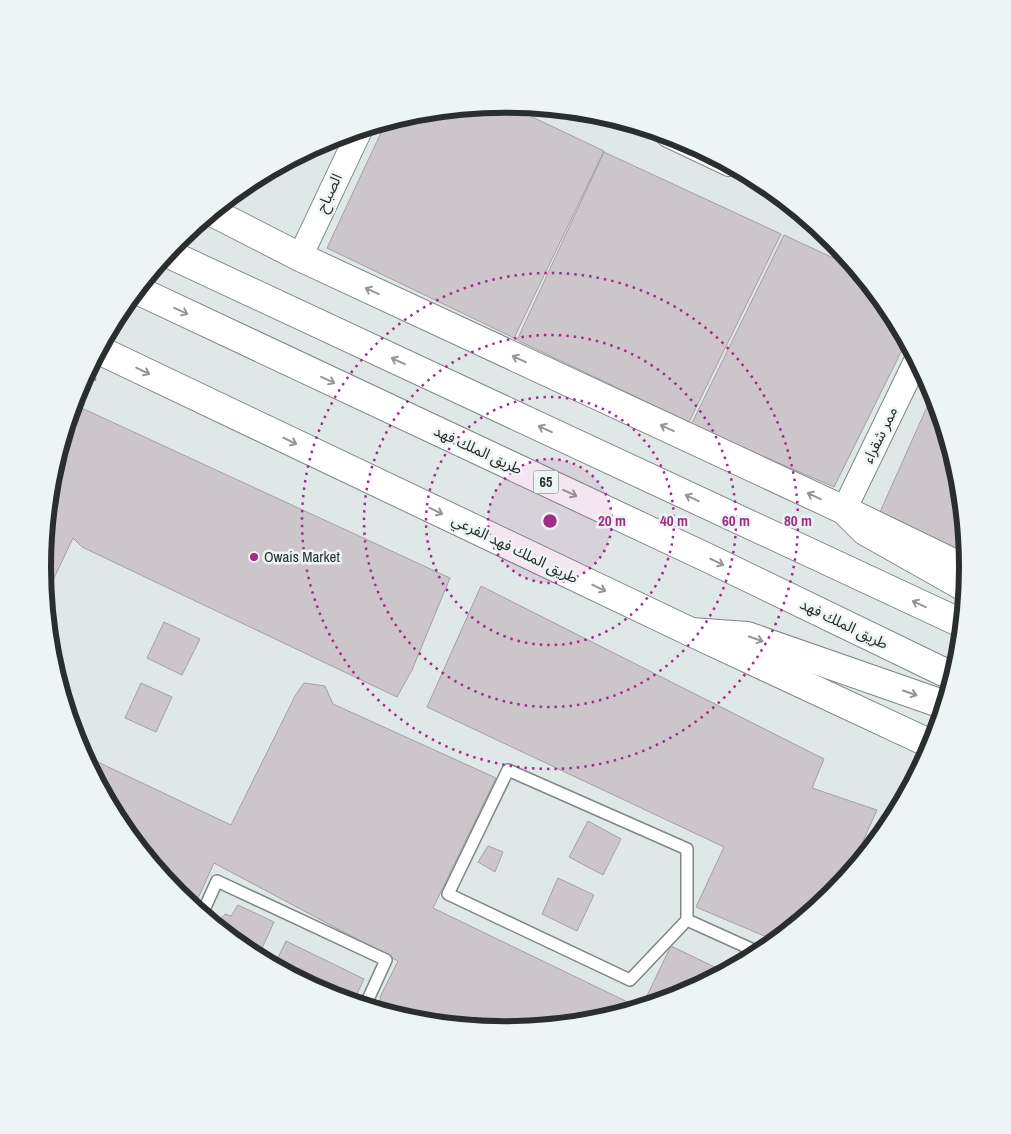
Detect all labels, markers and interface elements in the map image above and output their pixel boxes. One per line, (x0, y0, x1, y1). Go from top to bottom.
street label: الصباح (310, 170, 348, 217)
one-way arrow (365, 285, 380, 295)
one-way arrow (173, 306, 188, 316)
one-way arrow (512, 354, 527, 363)
one-way arrow (390, 355, 405, 365)
one-way arrow (135, 366, 150, 376)
one-way arrow (320, 375, 335, 385)
street label: ممر شقراء (857, 403, 902, 467)
street label: طريق الملك فهد (430, 420, 526, 479)
one-way arrow (659, 422, 674, 432)
one-way arrow (538, 424, 553, 434)
one-way arrow (282, 436, 297, 446)
road number: 65 (534, 471, 558, 494)
one-way arrow (562, 489, 577, 498)
one-way arrow (807, 491, 822, 500)
one-way arrow (685, 493, 700, 502)
one-way arrow (429, 506, 444, 516)
street label: طريق الملك فهد الفرعي (448, 509, 582, 590)
text: 20 m (598, 510, 626, 531)
text: 40 m (660, 510, 688, 531)
text: 60 m (722, 510, 750, 531)
text: 80 m (784, 510, 812, 531)
centre of rings (541, 512, 559, 530)
place label: Owais Market (264, 546, 340, 567)
marker: Owais Market (248, 551, 260, 563)
one-way arrow (710, 557, 725, 567)
one-way arrow (591, 584, 606, 594)
street label: طريق الملك فهد (797, 593, 892, 654)
one-way arrow (912, 598, 927, 608)
one-way arrow (748, 635, 763, 644)
one-way arrow (901, 689, 917, 698)

